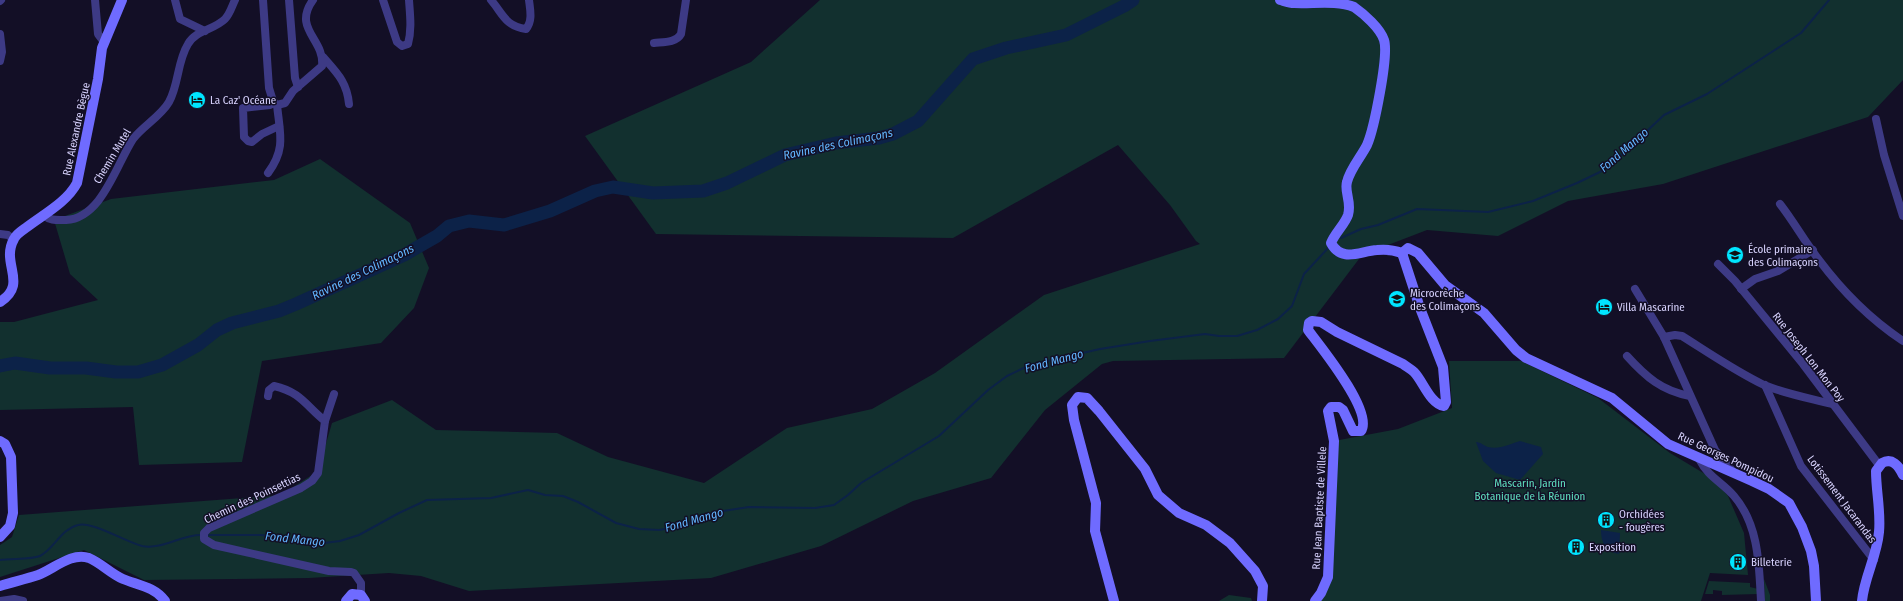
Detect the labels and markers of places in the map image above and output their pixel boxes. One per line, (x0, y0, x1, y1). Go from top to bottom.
hotel icon: La Caz' Océane (187, 90, 207, 110)
place label: La Caz' Océane (210, 94, 276, 107)
place label: École primaire des Colimaçons (1748, 242, 1818, 269)
school or university icon: École primaire des Colimaçons (1725, 245, 1745, 265)
place label: Microcrèche des Colimaçons (1410, 287, 1480, 313)
school or university icon: Microcrèche des Colimaçons (1387, 289, 1407, 309)
hotel icon: Villa Mascarine (1594, 297, 1614, 317)
place label: Villa Mascarine (1617, 301, 1685, 314)
place label: Orchidées - fougères (1619, 508, 1665, 534)
building icon: Orchidées - fougères (1596, 510, 1616, 530)
building icon: Exposition (1566, 537, 1586, 557)
place label: Exposition (1589, 541, 1636, 554)
building icon: Billeterie (1728, 552, 1748, 572)
place label: Billeterie (1751, 556, 1792, 569)

